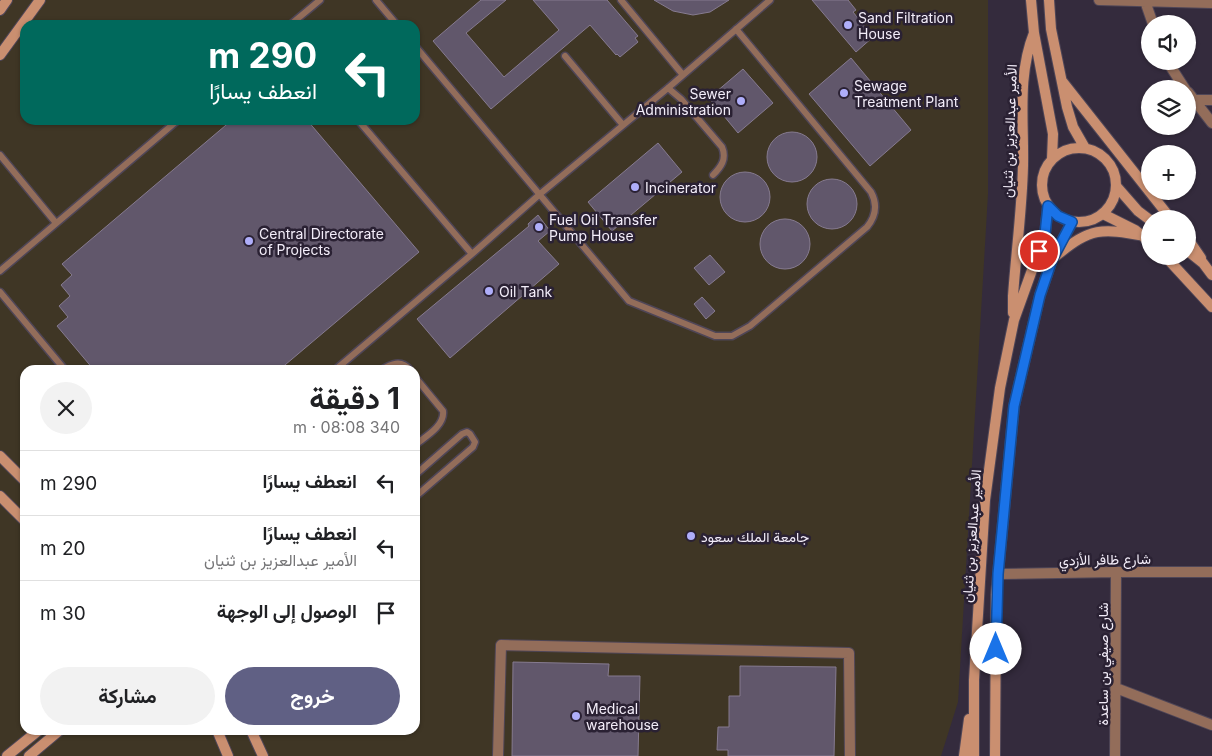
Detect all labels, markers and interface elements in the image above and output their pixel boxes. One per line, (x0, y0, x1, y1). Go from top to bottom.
place label: Sand Filtration House (858, 9, 953, 42)
map controls (1141, 15, 1196, 265)
button: sound (1141, 15, 1196, 70)
marker: Sand Filtration House (842, 19, 854, 31)
text: 290 m (208, 34, 317, 76)
icon: left (335, 40, 400, 105)
street label: الأمير عبدالعزيز بن ثنيان (998, 64, 1021, 198)
place label: Sewage Treatment Plant (854, 77, 959, 110)
text: انعطف يسارًا (209, 78, 317, 104)
button: layers (1141, 80, 1196, 135)
place label: Sewer Administration (636, 85, 731, 118)
marker: Sewage Treatment Plant (838, 87, 850, 99)
marker: Sewer Administration (735, 95, 747, 107)
button: + (1141, 145, 1196, 200)
place label: Incinerator (645, 179, 716, 196)
marker: Incinerator (629, 181, 641, 193)
button: − (1141, 210, 1196, 265)
place label: Fuel Oil Transfer Pump House (549, 211, 657, 244)
marker: Fuel Oil Transfer Pump House (533, 221, 545, 233)
place label: Central Directorate of Projects (259, 225, 384, 258)
pin (1018, 230, 1060, 272)
marker: Central Directorate of Projects (243, 235, 255, 247)
icon: arrive (1025, 237, 1053, 265)
place label: Oil Tank (499, 283, 553, 300)
marker: Oil Tank (483, 285, 495, 297)
text: 1 دقيقة (309, 380, 400, 416)
button: close (40, 382, 92, 434)
text: 340 m · 08:08 (293, 417, 400, 437)
icon: left (372, 469, 400, 497)
street label: الأمير عبدالعزيز بن ثنيان (958, 469, 985, 603)
text: انعطف يسارًا (263, 470, 357, 493)
text: 290 m (40, 472, 97, 495)
text: انعطف يسارًا (263, 522, 357, 545)
place label: جامعة الملك سعود (701, 528, 809, 546)
marker: جامعة الملك سعود (685, 530, 697, 542)
icon: left (372, 534, 400, 562)
text: 20 m (40, 537, 86, 560)
text: الأمير عبدالعزيز بن ثنيان (204, 550, 357, 570)
street label: شارع ظافر الأزدي (1059, 550, 1151, 572)
icon: arrive (372, 599, 400, 627)
text: الوصول إلى الوجهة (217, 600, 357, 623)
text: 30 m (40, 602, 86, 625)
street label: شارع صيفي بن ساعدة (1094, 602, 1115, 726)
position arrow (969, 622, 1021, 674)
button: مشاركة (40, 667, 215, 725)
button: خروج (225, 667, 400, 725)
place label: Medical warehouse (586, 700, 659, 733)
marker: Medical warehouse (570, 710, 582, 722)

